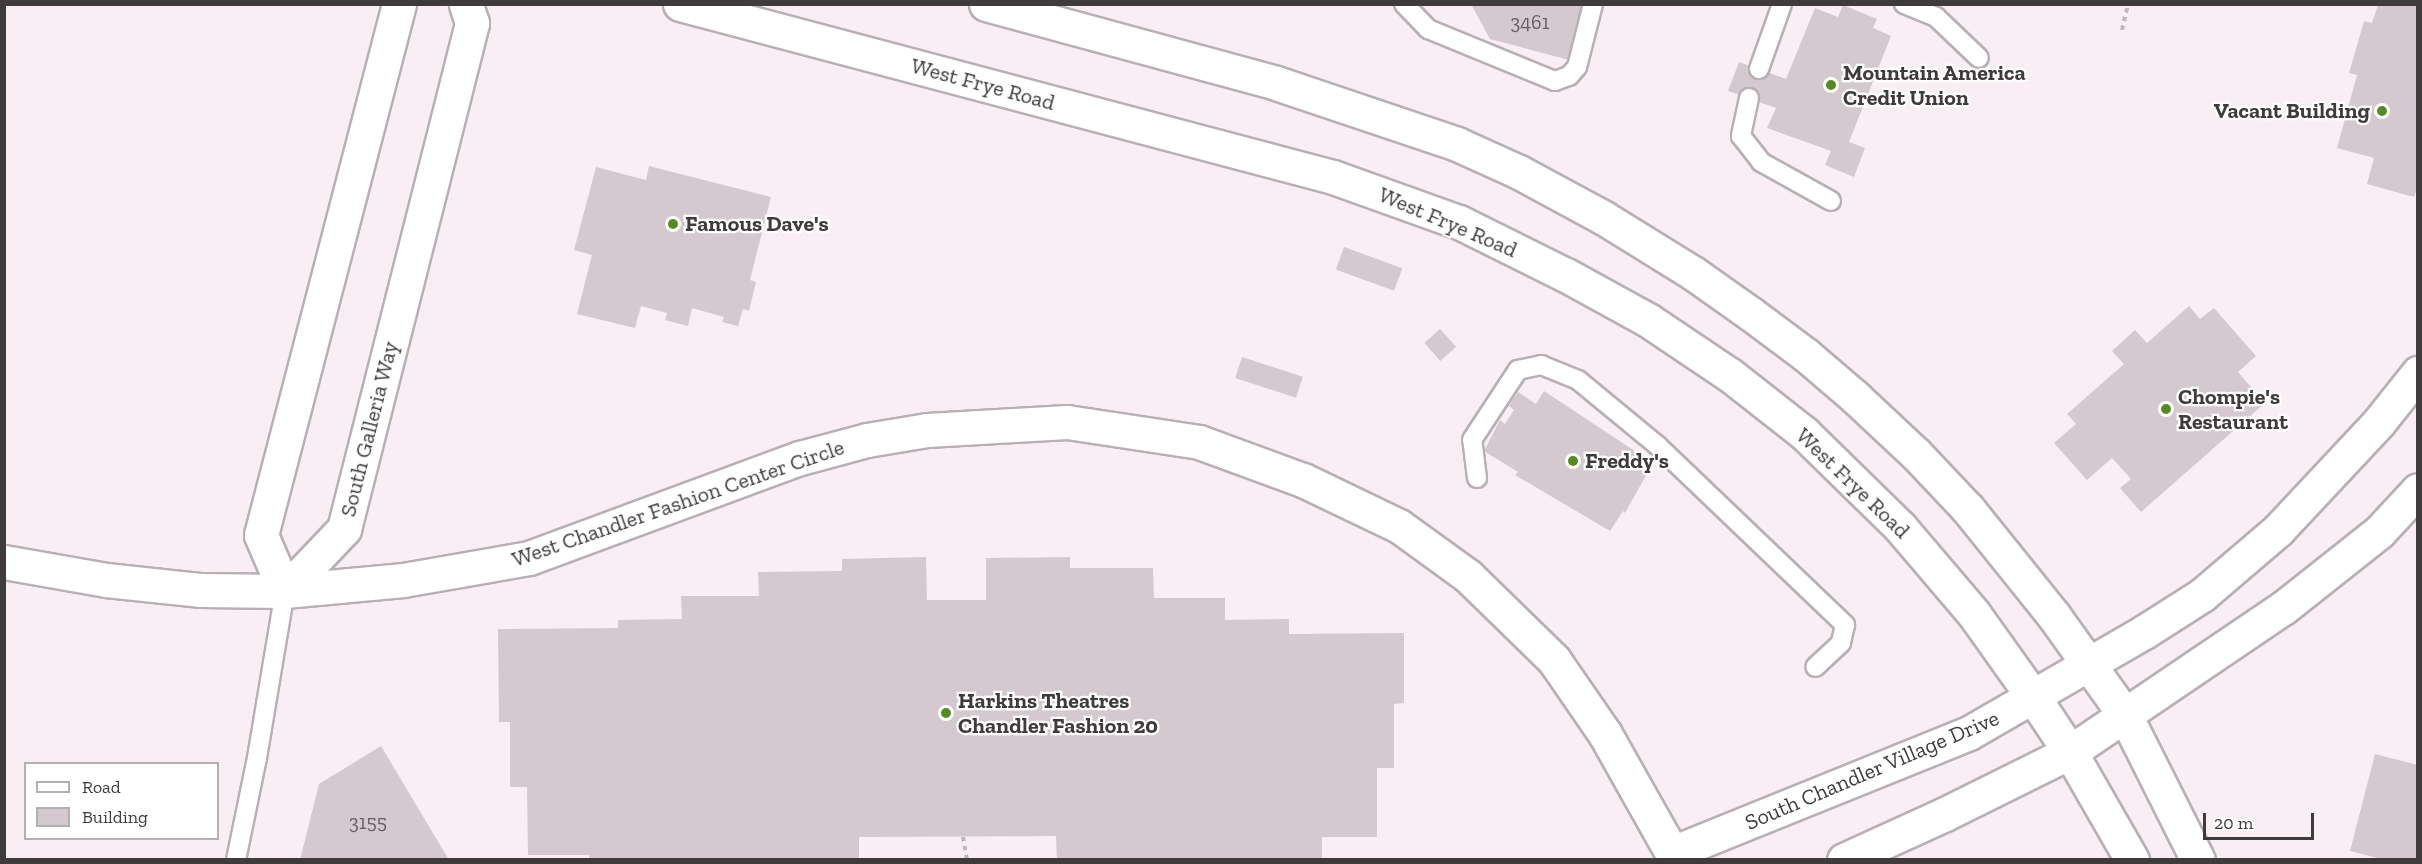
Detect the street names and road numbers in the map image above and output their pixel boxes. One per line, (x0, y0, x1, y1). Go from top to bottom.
street label: West Frye Road (908, 52, 1058, 116)
street label: West Frye Road (1375, 181, 1521, 263)
street label: South Galleria Way (334, 338, 404, 520)
street label: West Frye Road (1791, 422, 1915, 544)
street label: West Chandler Fashion Center Circle (508, 433, 848, 573)
street label: South Chandler Village Drive (1740, 704, 2004, 836)

